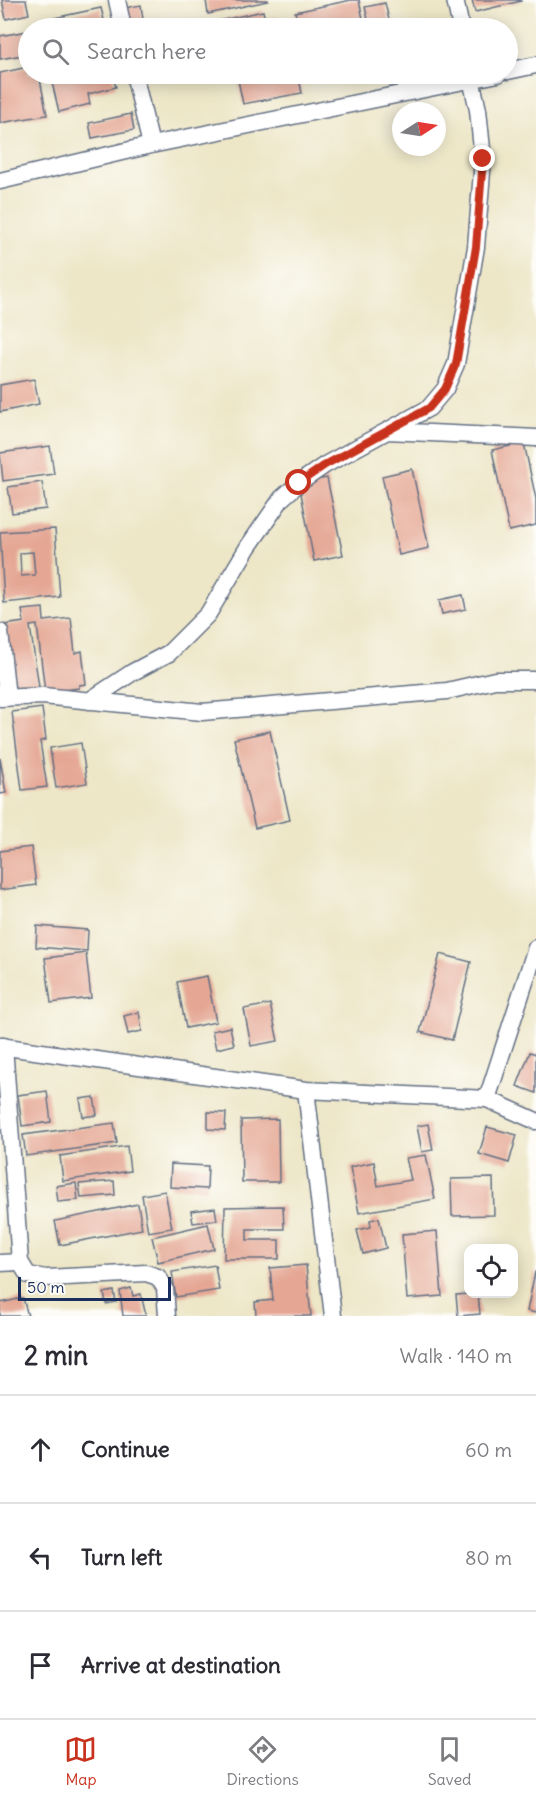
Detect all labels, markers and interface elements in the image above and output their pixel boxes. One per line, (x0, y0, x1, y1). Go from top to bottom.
search box (18, 18, 518, 84)
icon: search (39, 35, 72, 68)
text: Search here (87, 37, 206, 65)
north arrow (392, 102, 446, 156)
route end (469, 145, 495, 171)
route start (285, 469, 311, 495)
map controls (464, 1244, 518, 1298)
button: locate (464, 1244, 518, 1298)
scale bar (18, 1274, 171, 1302)
text: 50 m (27, 1277, 65, 1297)
text: 2 min (24, 1339, 88, 1372)
text: Walk · 140 m (399, 1343, 512, 1368)
icon: ahead (24, 1433, 57, 1466)
text: Continue (81, 1435, 170, 1463)
text: 60 m (465, 1437, 512, 1462)
icon: left (24, 1541, 57, 1574)
text: Turn left (81, 1543, 162, 1571)
text: 80 m (465, 1545, 512, 1570)
icon: arrive (24, 1649, 57, 1682)
text: Arrive at destination (81, 1651, 281, 1679)
tab: Map (64, 1733, 97, 1789)
tab: Directions (226, 1733, 299, 1789)
tab: Saved (428, 1733, 472, 1789)

